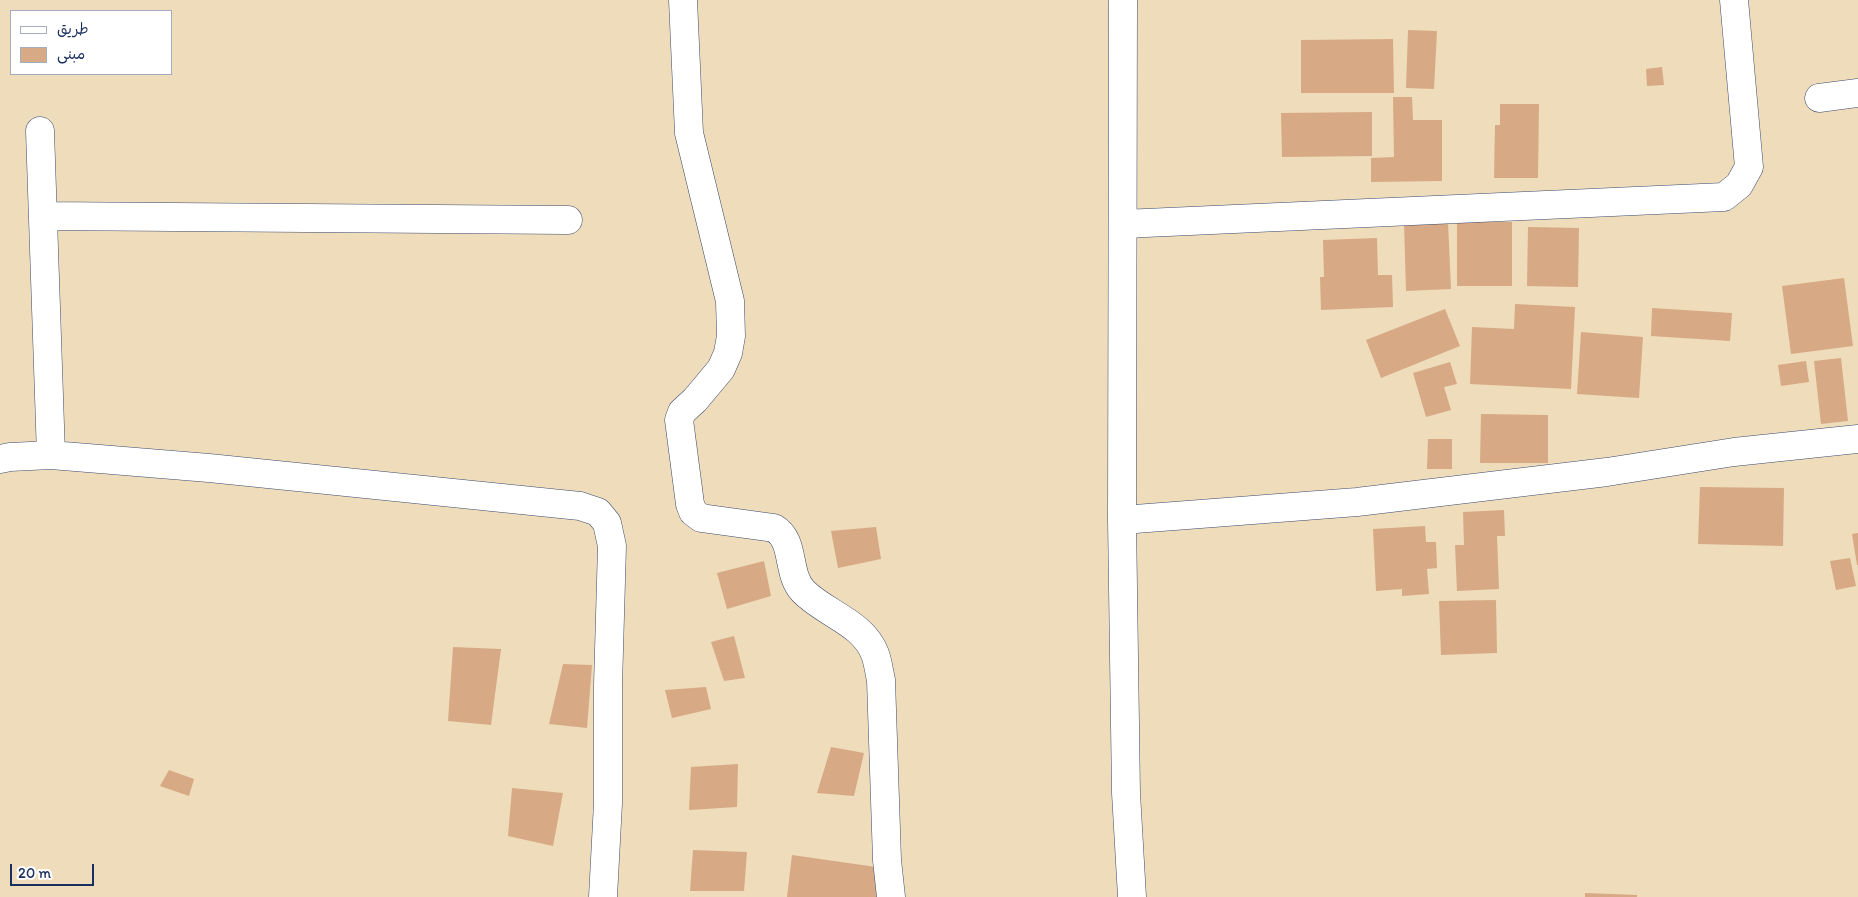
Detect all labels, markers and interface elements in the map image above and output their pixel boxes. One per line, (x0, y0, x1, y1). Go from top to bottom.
legend (10, 10, 172, 75)
text: طريق (57, 20, 89, 38)
text: مبنى (57, 45, 85, 63)
scale bar (12, 854, 96, 886)
text: 20 m (18, 864, 51, 882)

